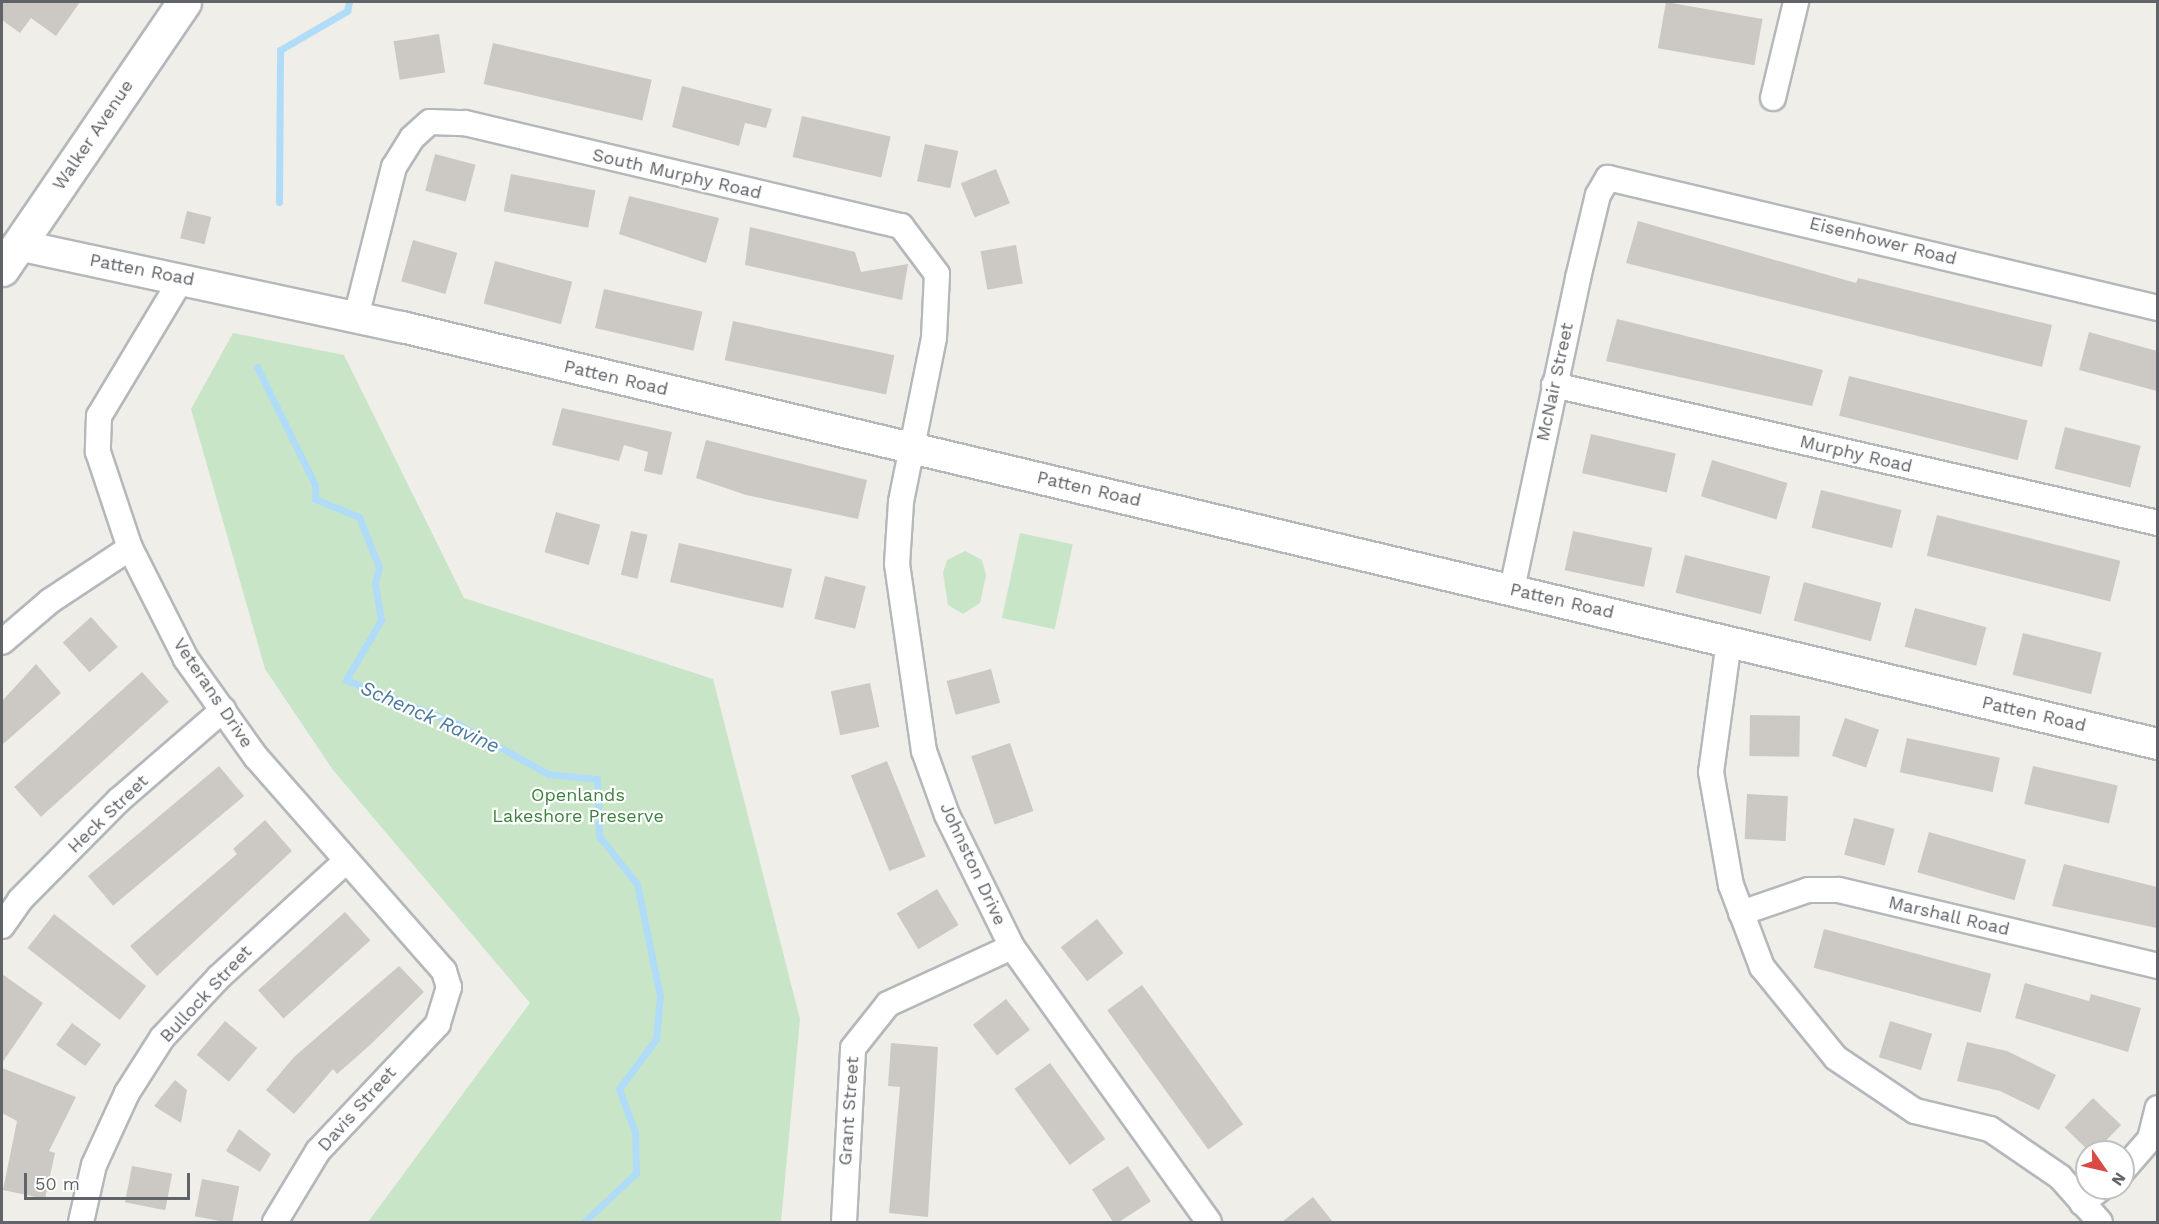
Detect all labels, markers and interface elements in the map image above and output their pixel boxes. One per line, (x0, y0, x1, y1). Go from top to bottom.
street label: Walker Avenue (48, 75, 138, 195)
street label: South Murphy Road (590, 144, 764, 204)
street label: Eisenhower Road (1807, 212, 1959, 270)
street label: Patten Road (88, 249, 196, 291)
street label: McNair Street (1532, 321, 1578, 443)
street label: Patten Road (562, 356, 670, 400)
street label: Murphy Road (1797, 431, 1915, 477)
street label: Patten Road (1035, 467, 1143, 511)
street label: Patten Road (1508, 579, 1616, 623)
street label: Veterans Drive (168, 634, 258, 752)
water label: Schenck Ravine (356, 675, 504, 759)
street label: Patten Road (1980, 692, 2088, 736)
street label: Heck Street (63, 770, 153, 858)
park label: Openlands Lakeshore Preserve (492, 785, 664, 828)
street label: Johnston Drive (935, 799, 1011, 929)
street label: Marshall Road (1886, 891, 2012, 941)
street label: Bullock Street (155, 941, 257, 1047)
street label: Grant Street (834, 1056, 864, 1166)
street label: Davis Street (313, 1062, 401, 1156)
north arrow (2075, 1140, 2135, 1200)
scale bar (27, 1161, 194, 1199)
text: N (2107, 1169, 2130, 1189)
text: 50 m (35, 1173, 80, 1194)

